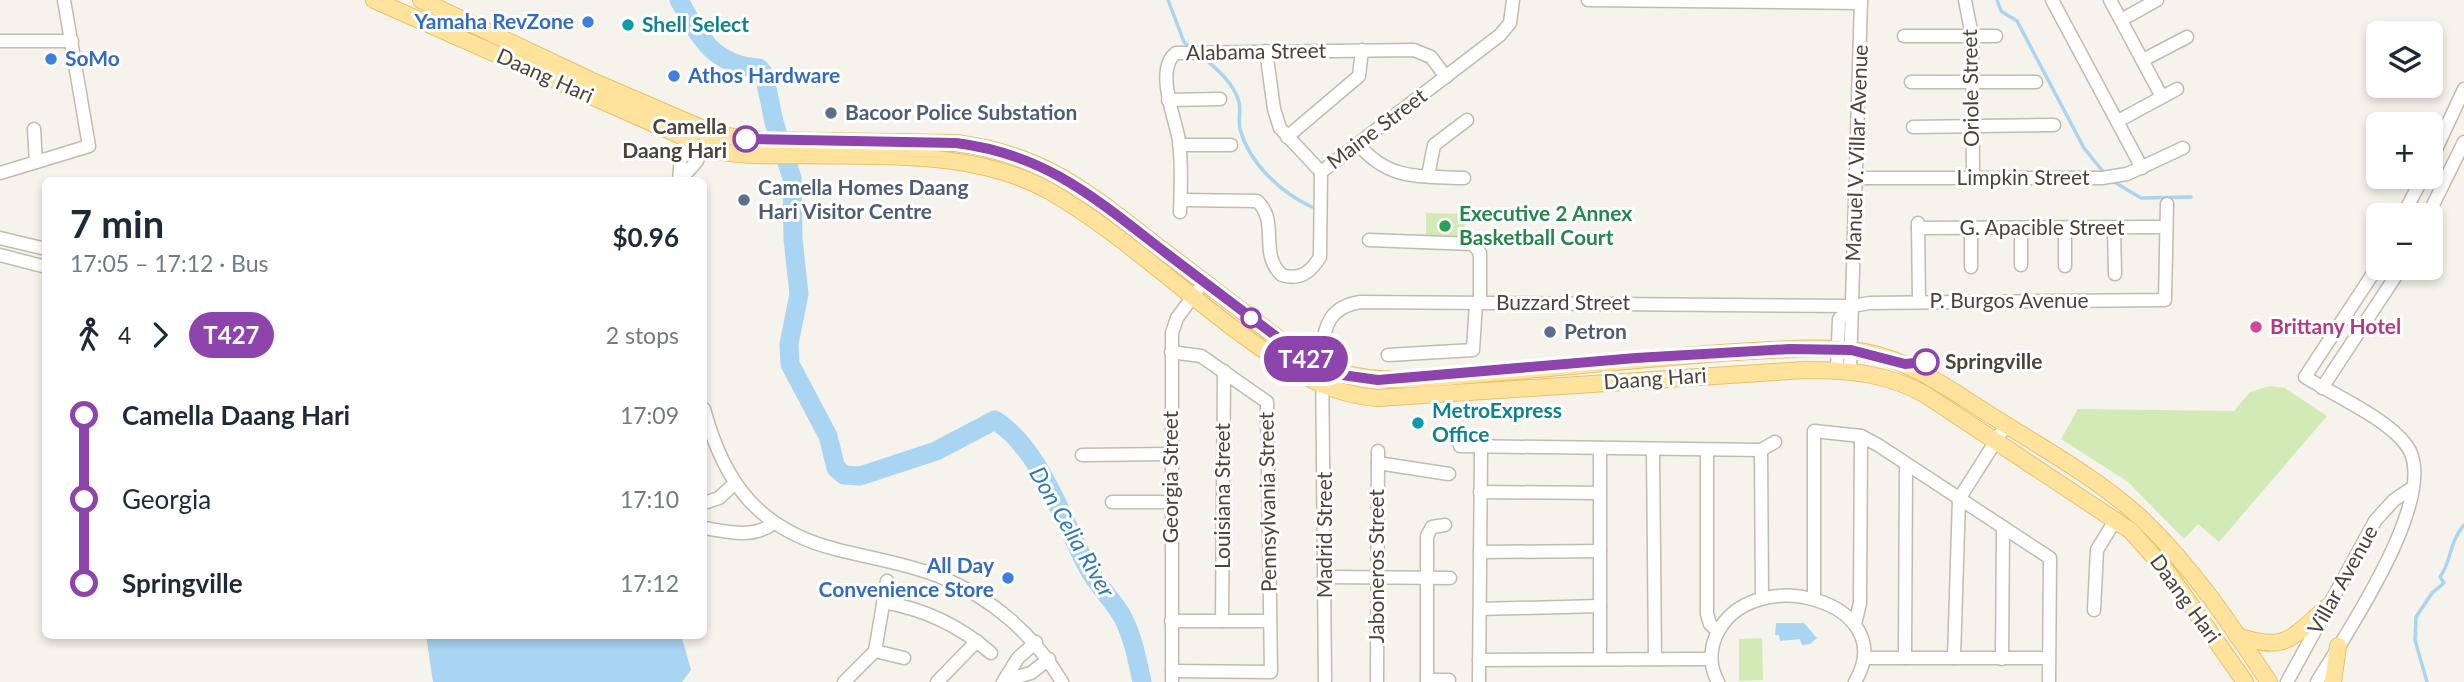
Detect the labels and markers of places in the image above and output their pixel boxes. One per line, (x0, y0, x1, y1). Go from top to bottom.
place label: Yamaha RevZone (414, 8, 574, 33)
place label: Shell Select (642, 11, 749, 36)
marker: Yamaha RevZone (580, 14, 596, 30)
marker: Shell Select (620, 17, 636, 33)
place label: SoMo (65, 45, 120, 70)
marker: SoMo (43, 51, 59, 67)
place label: Athos Hardware (687, 62, 840, 87)
marker: Athos Hardware (666, 68, 682, 84)
place label: Bacoor Police Substation (845, 99, 1077, 124)
marker: Bacoor Police Substation (823, 105, 839, 121)
place label: Camella Daang Hari (622, 113, 727, 162)
marker: Camella Daang Hari (733, 126, 759, 152)
place label: Camella Homes Daang Hari Visitor Centre (758, 174, 969, 223)
marker: Camella Homes Daang Hari Visitor Centre (736, 192, 752, 208)
place label: Executive 2 Annex Basketball Court (1459, 200, 1632, 249)
marker: Executive 2 Annex Basketball Court (1437, 218, 1453, 234)
unlabelled marker (1241, 308, 1261, 328)
place label: Brittany Hotel (2270, 313, 2401, 338)
place label: Petron (1564, 318, 1627, 343)
marker: Brittany Hotel (2248, 319, 2264, 335)
marker: Petron (1542, 324, 1558, 340)
place label: Springville (1945, 348, 2042, 373)
marker: Springville (1913, 349, 1939, 375)
place label: MetroExpress Office (1432, 397, 1562, 446)
marker: MetroExpress Office (1410, 415, 1426, 431)
place label: All Day Convenience Store (819, 552, 995, 601)
marker: All Day Convenience Store (1000, 570, 1016, 586)

